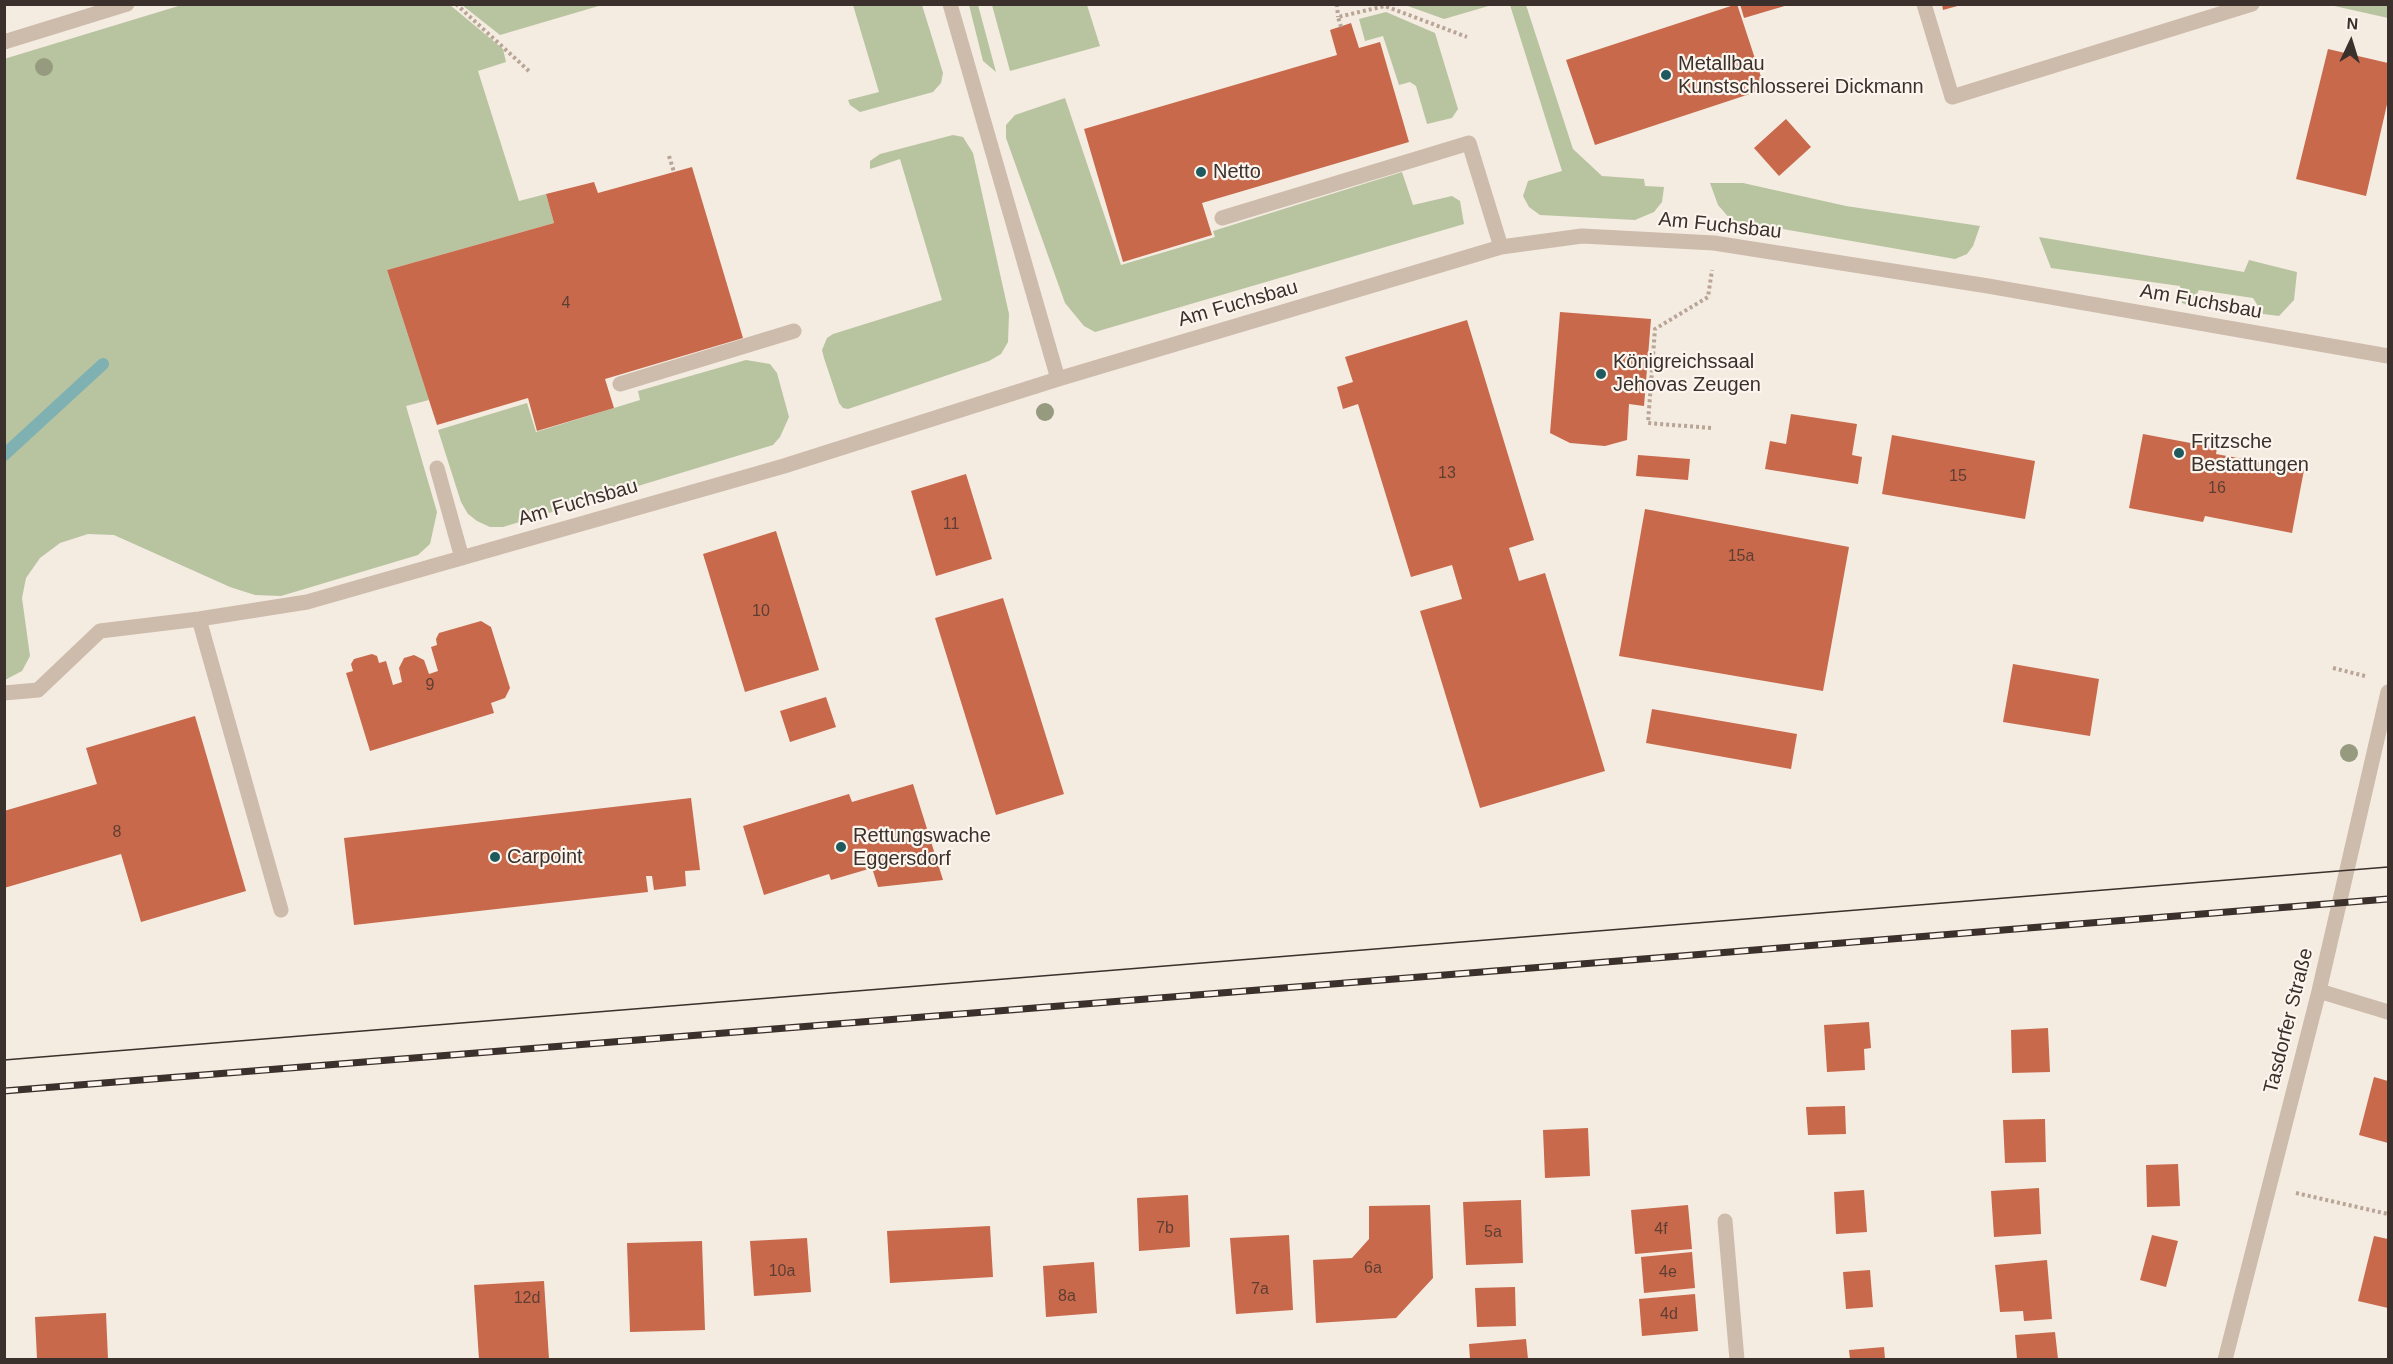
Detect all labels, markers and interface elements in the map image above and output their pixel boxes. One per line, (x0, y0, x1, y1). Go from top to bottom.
north arrow (2321, 12, 2381, 72)
text: N (2346, 15, 2359, 32)
place label: Metallbau Kunstschlosserei Dickmann (1678, 52, 1924, 99)
marker: Metallbau Kunstschlosserei Dickmann (1659, 68, 1673, 82)
place label: Netto (1213, 160, 1261, 184)
marker: Netto (1194, 165, 1208, 179)
street label: Am Fuchsbau (1657, 208, 1783, 244)
street label: Am Fuchsbau (1175, 275, 1301, 333)
street label: Am Fuchsbau (2138, 279, 2264, 325)
house number: 4 (562, 294, 570, 314)
place label: Königreichssaal Jehovas Zeugen (1613, 350, 1761, 397)
marker: Königreichssaal Jehovas Zeugen (1594, 367, 1608, 381)
place label: Fritzsche Bestattungen (2191, 430, 2309, 477)
marker: Fritzsche Bestattungen (2172, 446, 2186, 460)
house number: 13 (1438, 464, 1456, 484)
house number: 15 (1949, 467, 1967, 487)
street label: Am Fuchsbau (515, 474, 641, 532)
house number: 16 (2208, 479, 2226, 499)
house number: 11 (943, 515, 959, 535)
house number: 15a (1728, 547, 1754, 567)
house number: 10 (752, 602, 770, 622)
house number: 9 (426, 676, 434, 696)
house number: 8 (113, 823, 121, 843)
place label: Rettungswache Eggersdorf (853, 824, 991, 871)
marker: Rettungswache Eggersdorf (834, 840, 848, 854)
place label: Carpoint (507, 845, 583, 869)
marker: Carpoint (488, 850, 502, 864)
street label: Tasdorfer Straße (2259, 946, 2319, 1096)
house number: 7b (1156, 1219, 1174, 1239)
house number: 4f (1654, 1220, 1668, 1240)
house number: 5a (1484, 1223, 1502, 1243)
house number: 6a (1364, 1259, 1382, 1279)
house number: 10a (769, 1262, 795, 1282)
house number: 4e (1659, 1263, 1677, 1283)
house number: 7a (1251, 1280, 1269, 1300)
house number: 8a (1058, 1287, 1076, 1307)
house number: 12d (514, 1289, 540, 1309)
house number: 4d (1660, 1305, 1678, 1325)

